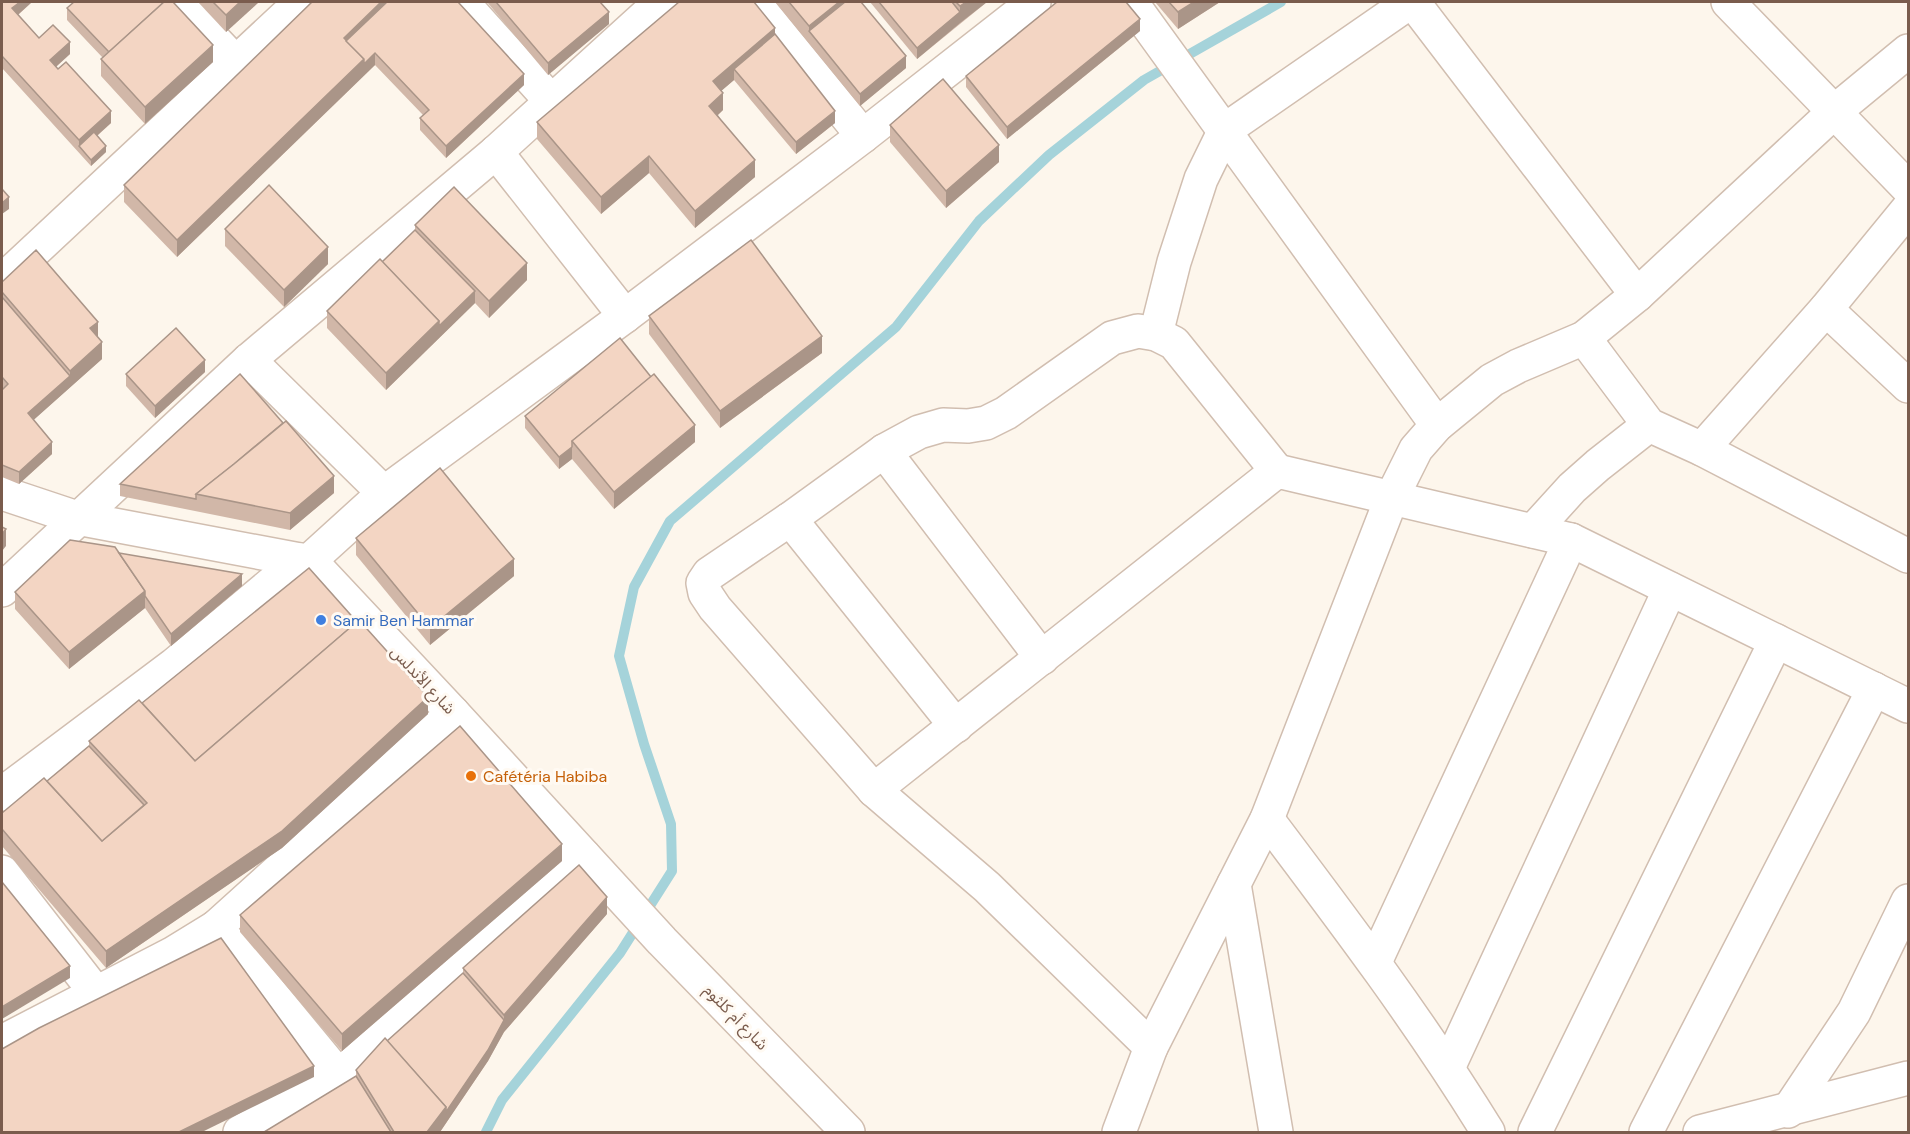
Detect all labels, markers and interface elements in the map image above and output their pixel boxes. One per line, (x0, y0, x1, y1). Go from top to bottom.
place label: Samir Ben Hammar (333, 610, 474, 631)
marker: Samir Ben Hammar (314, 613, 328, 627)
street label: شارع الأندلس (385, 641, 460, 720)
place label: Cafétéria Habiba (483, 766, 607, 787)
marker: Cafétéria Habiba (464, 769, 478, 783)
street label: شارع أم كلثوم (698, 980, 773, 1056)

